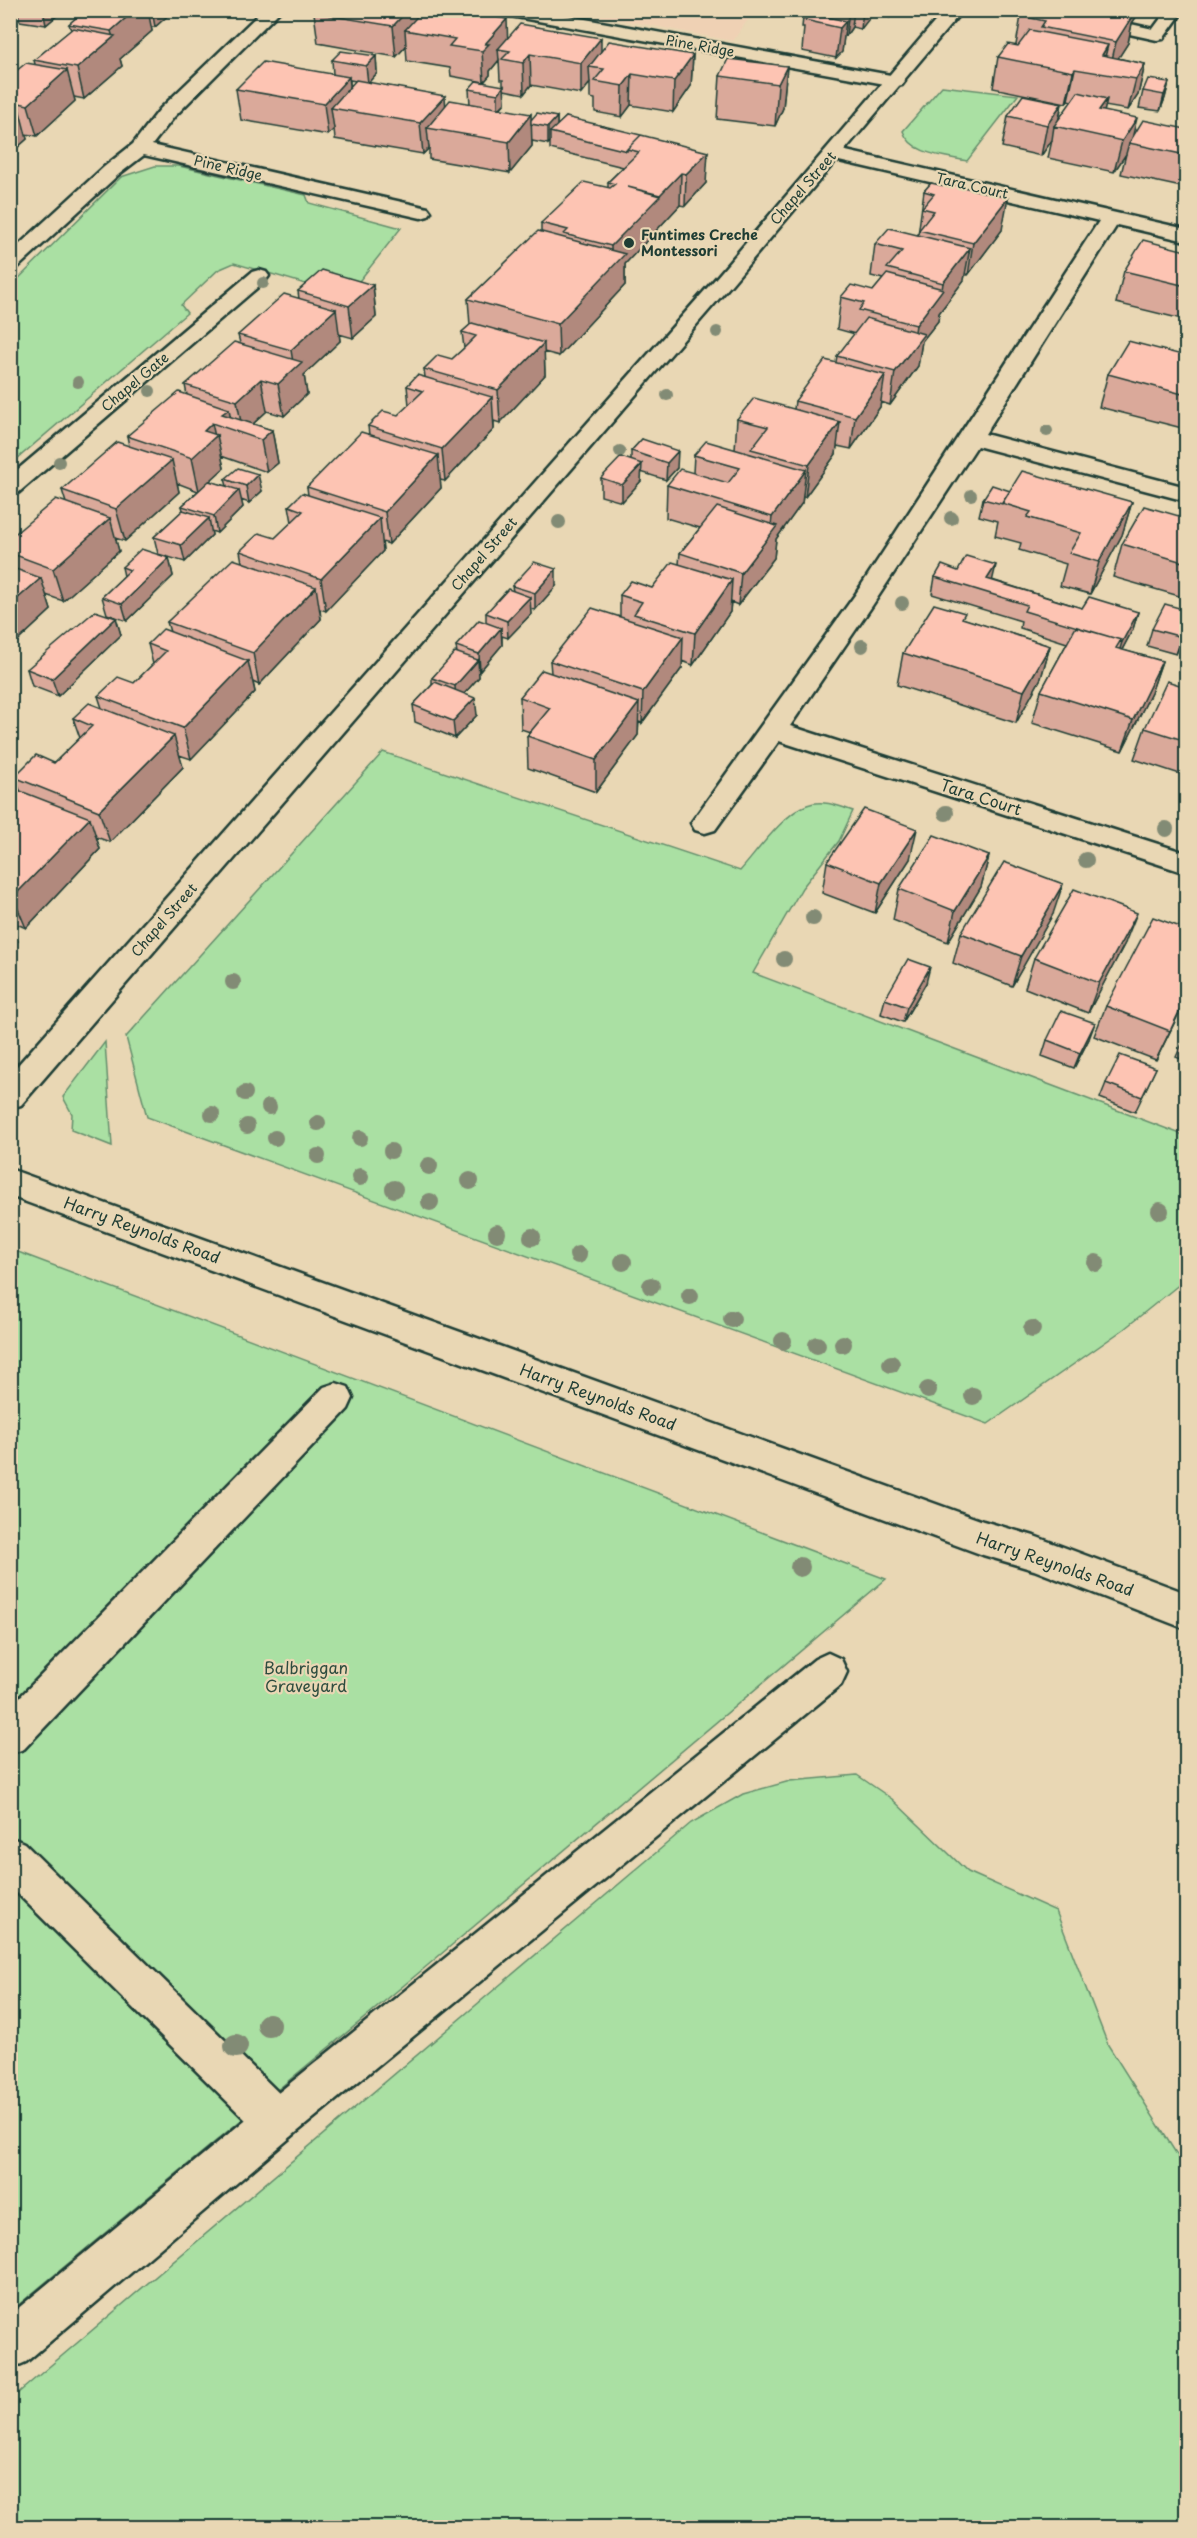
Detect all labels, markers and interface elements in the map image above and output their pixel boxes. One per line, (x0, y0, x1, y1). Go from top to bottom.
street label: Pine Ridge (664, 29, 736, 62)
street label: Chapel Street (765, 146, 841, 229)
street label: Pine Ridge (192, 149, 264, 186)
street label: Tara Court (934, 167, 1011, 204)
place label: Funtimes Creche Montessori (641, 224, 758, 261)
marker: Funtimes Creche Montessori (622, 236, 636, 250)
street label: Chapel Gate (96, 347, 173, 416)
street label: Chapel Street (446, 512, 522, 595)
street label: Tara Court (938, 772, 1025, 821)
street label: Chapel Street (126, 878, 202, 961)
street label: Harry Reynolds Road (61, 1190, 224, 1269)
street label: Harry Reynolds Road (517, 1357, 680, 1436)
street label: Harry Reynolds Road (973, 1525, 1137, 1601)
park label: Balbriggan Graveyard (264, 1655, 348, 1697)

